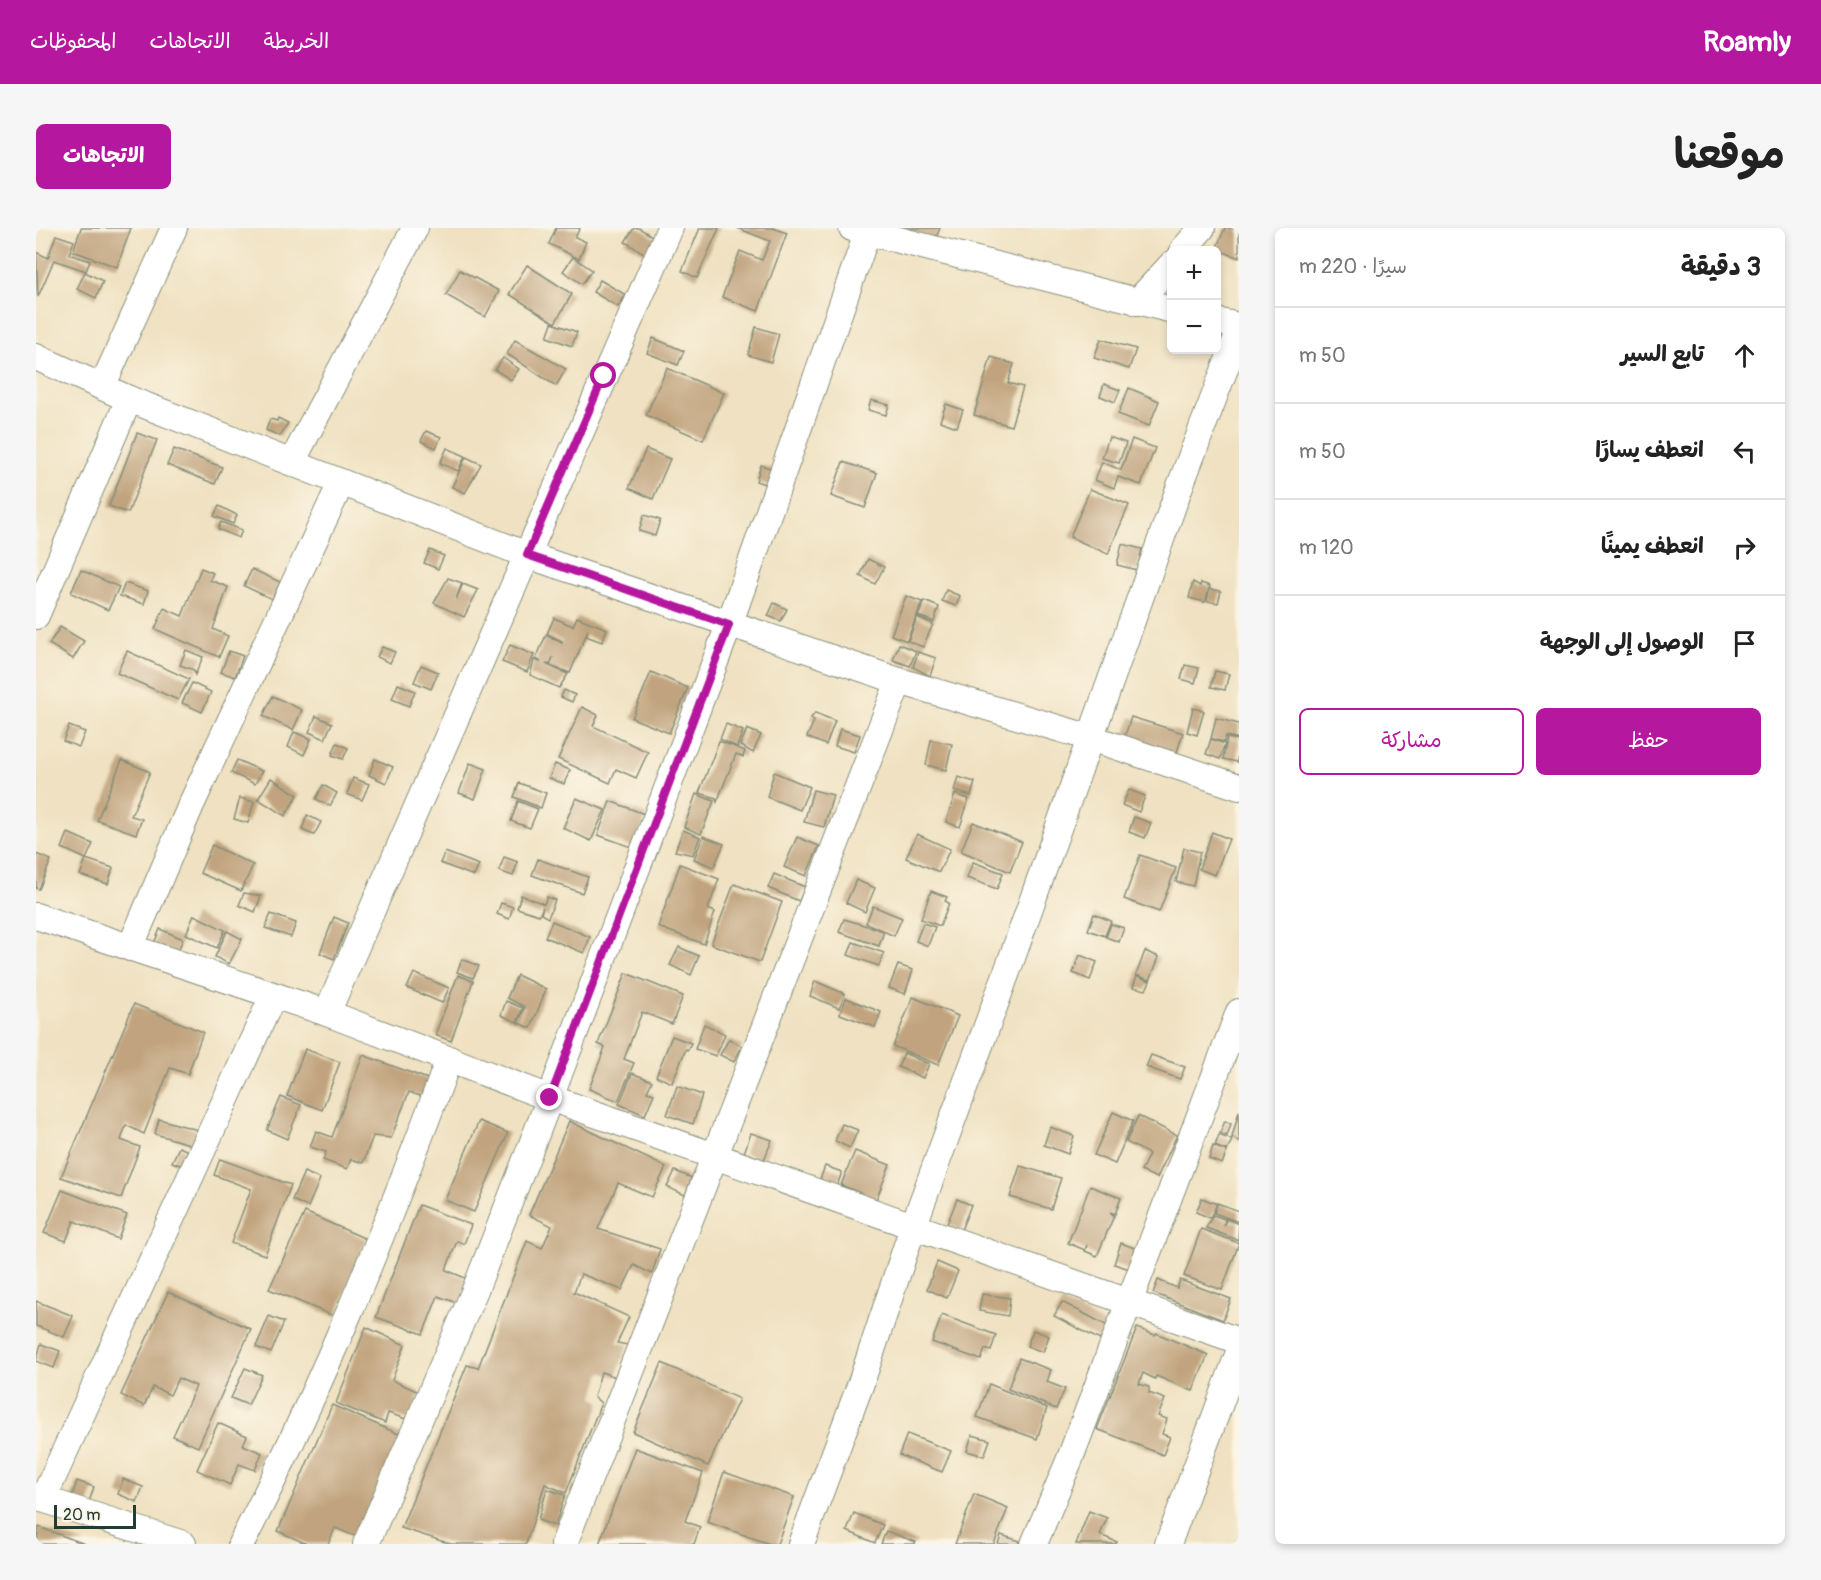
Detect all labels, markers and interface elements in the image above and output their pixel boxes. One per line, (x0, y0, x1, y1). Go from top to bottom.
text: Roamly (1703, 25, 1791, 60)
text: المحفوظات (30, 28, 116, 55)
text: الاتجاهات (149, 28, 231, 55)
text: الخريطة (264, 28, 329, 55)
button: الاتجاهات (36, 124, 171, 189)
text: موقعنا (1674, 129, 1785, 181)
map controls (1167, 246, 1221, 354)
button: + (1167, 246, 1221, 300)
text: 3 دقيقة (1681, 251, 1761, 283)
text: سيرًا · 220 m (1299, 254, 1407, 279)
button: − (1167, 300, 1221, 354)
icon: ahead (1728, 339, 1761, 372)
text: تابع السير (1621, 340, 1704, 368)
text: 50 m (1299, 343, 1346, 368)
route start (590, 362, 616, 388)
icon: left (1728, 435, 1761, 468)
text: انعطف يسارًا (1595, 436, 1704, 464)
text: 50 m (1299, 439, 1346, 464)
icon: right (1728, 531, 1761, 564)
text: انعطف يمينًا (1601, 532, 1704, 560)
text: 120 m (1299, 535, 1354, 560)
icon: arrive (1728, 627, 1761, 660)
text: الوصول إلى الوجهة (1540, 628, 1704, 656)
button: مشاركة (1299, 708, 1524, 775)
button: حفظ (1536, 708, 1761, 775)
route end (536, 1084, 562, 1110)
scale bar (54, 1502, 136, 1530)
text: 20 m (63, 1505, 101, 1525)

